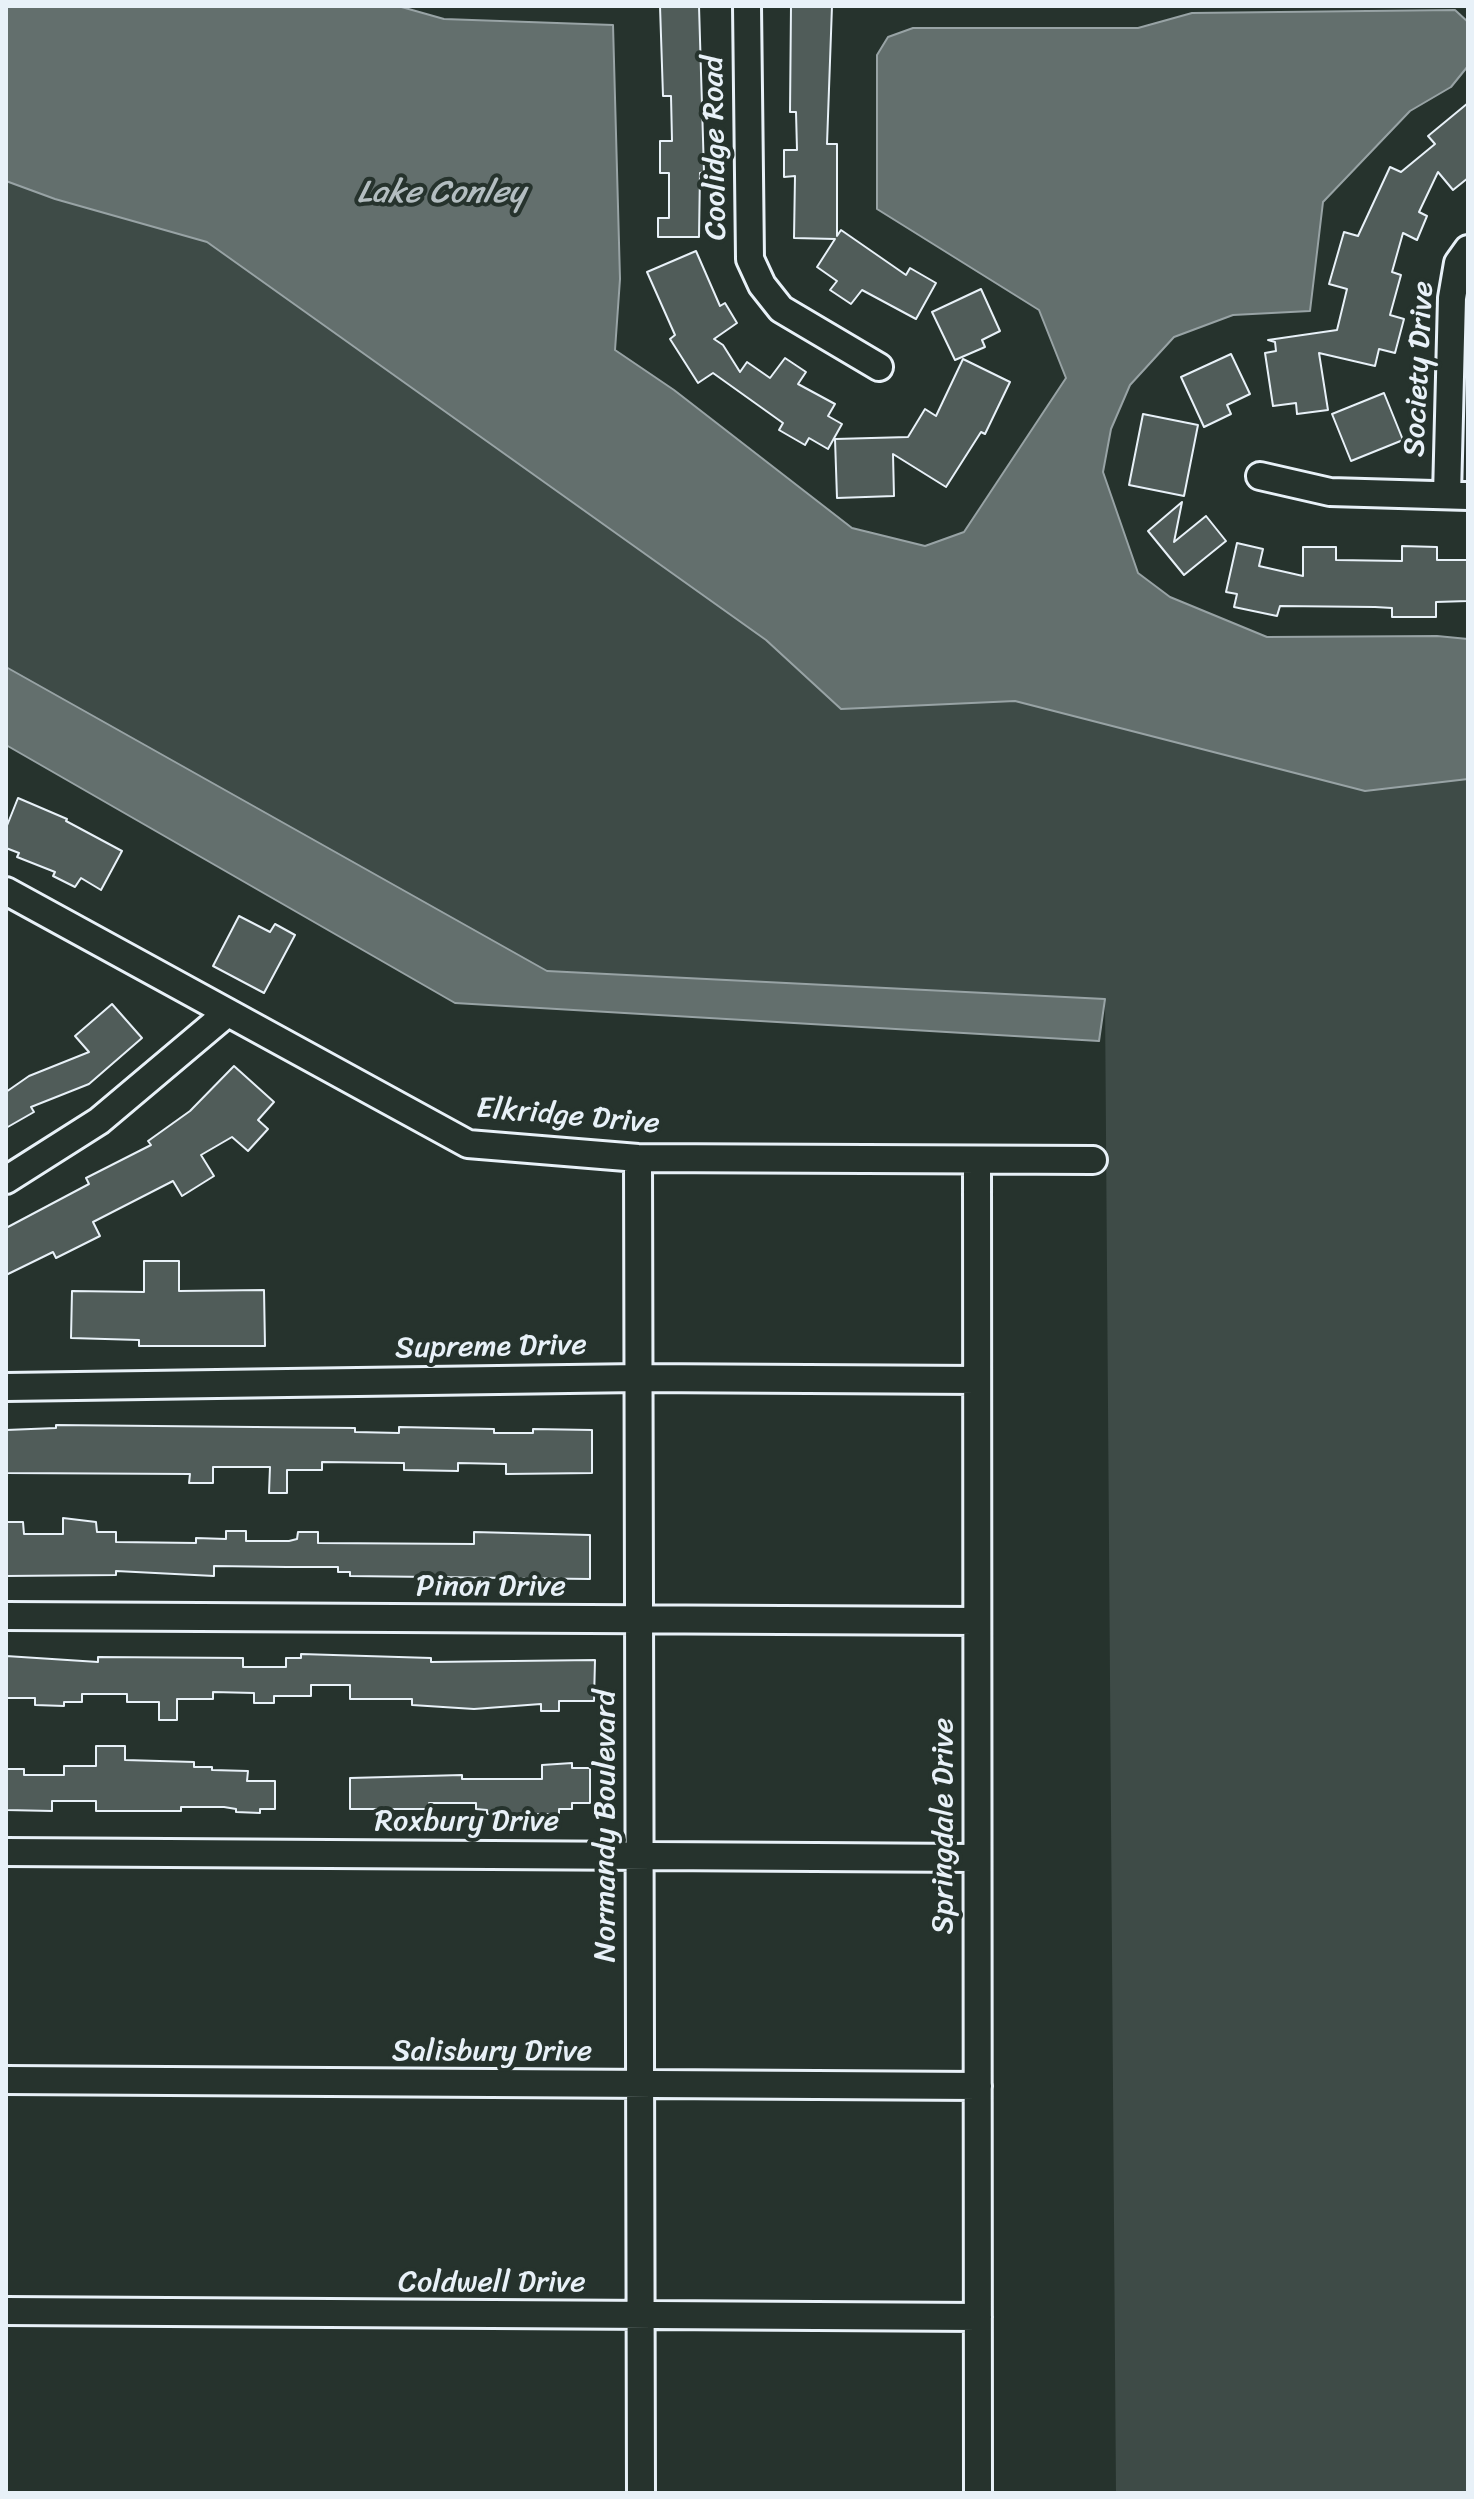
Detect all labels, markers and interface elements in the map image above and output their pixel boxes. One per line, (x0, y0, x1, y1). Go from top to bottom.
street label: Coolidge Road (696, 55, 736, 241)
water label: Lake Conley (357, 175, 525, 213)
street label: Society Drive (1397, 280, 1443, 458)
street label: Elkridge Drive (475, 1091, 661, 1143)
street label: Supreme Drive (395, 1328, 587, 1368)
street label: Pinon Drive (416, 1569, 566, 1605)
street label: Normandy Boulevard (588, 1690, 624, 1962)
street label: Springdale Drive (926, 1718, 962, 1934)
street label: Roxbury Drive (375, 1804, 559, 1840)
street label: Salisbury Drive (392, 2034, 592, 2070)
street label: Coldwell Drive (398, 2265, 586, 2301)

